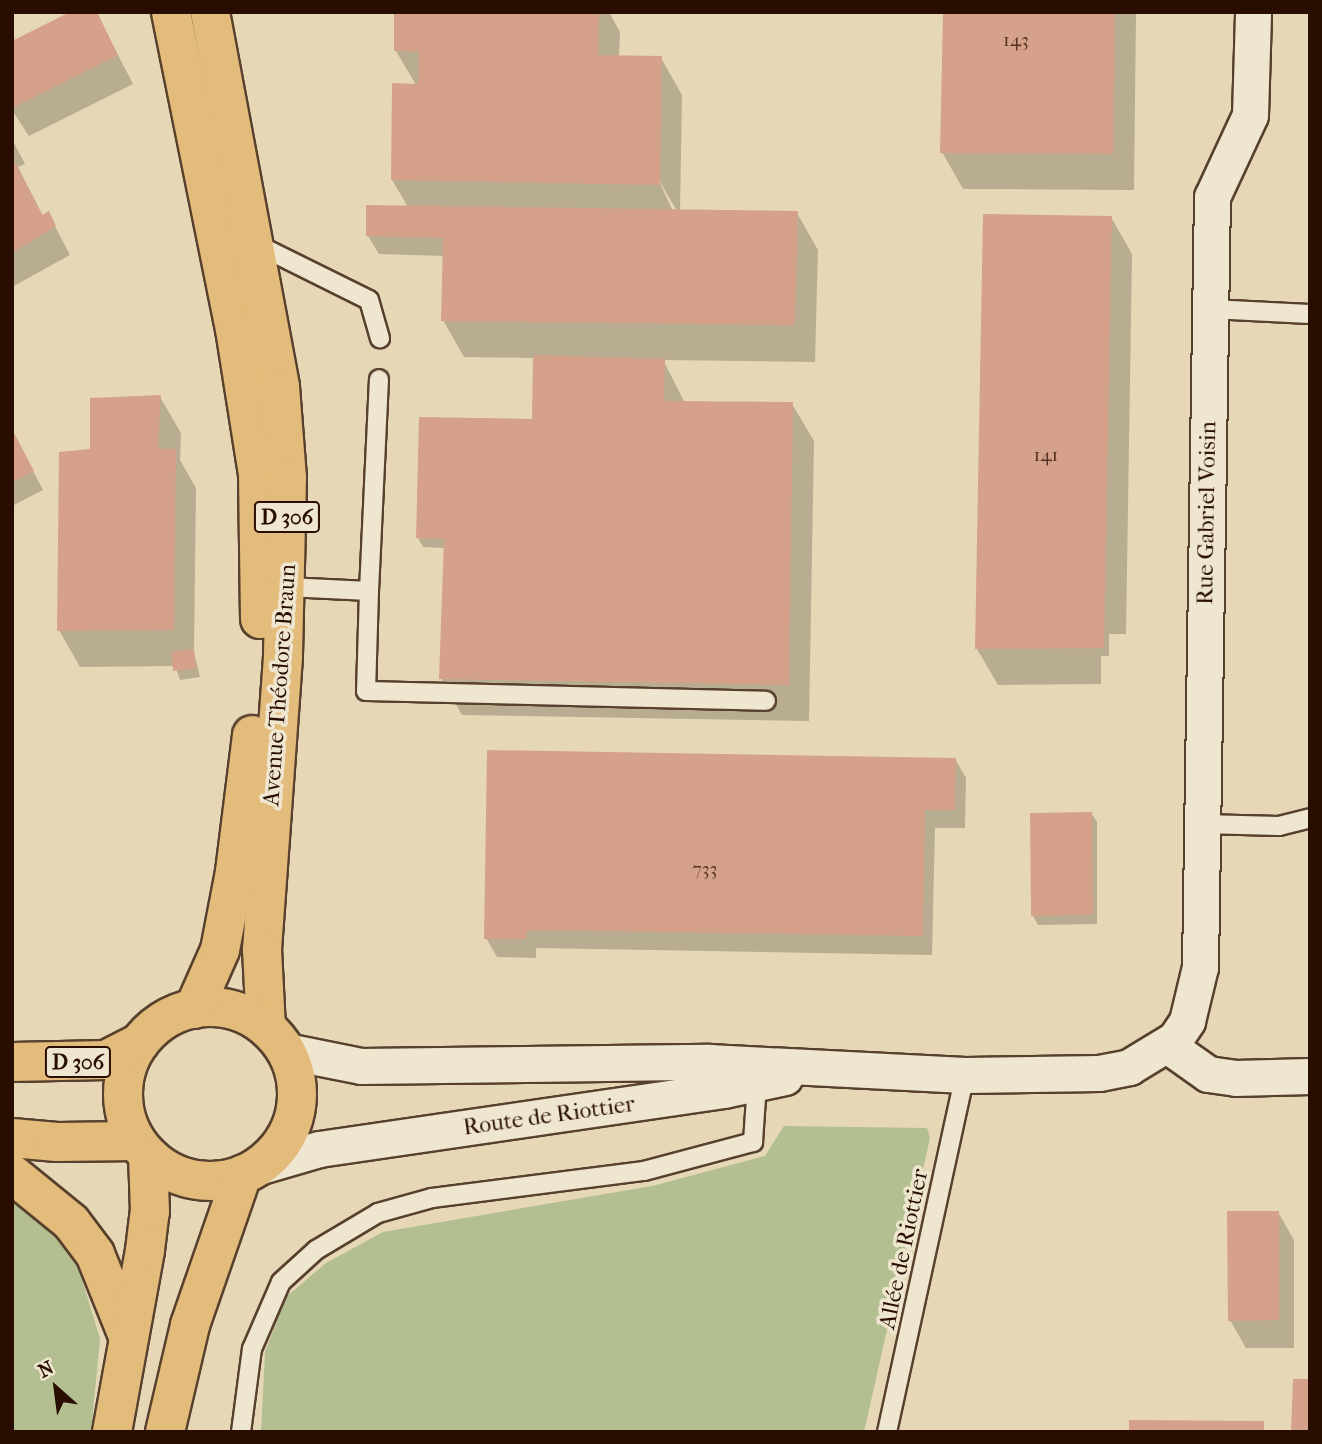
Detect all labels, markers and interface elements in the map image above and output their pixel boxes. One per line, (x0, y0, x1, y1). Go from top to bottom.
house number: 143 (1003, 30, 1029, 52)
street label: Rue Gabriel Voisin (1192, 421, 1222, 605)
house number: 141 (1034, 445, 1058, 467)
road number: D 306 (254, 500, 320, 534)
street label: Avenue Théodore Braun (258, 563, 302, 807)
house number: 733 (693, 859, 717, 881)
road number: D 306 (45, 1044, 111, 1080)
street label: Route de Riottier (461, 1090, 637, 1142)
street label: Allée de Riottier (874, 1166, 934, 1332)
north arrow (21, 1353, 91, 1423)
text: N (35, 1356, 58, 1383)

